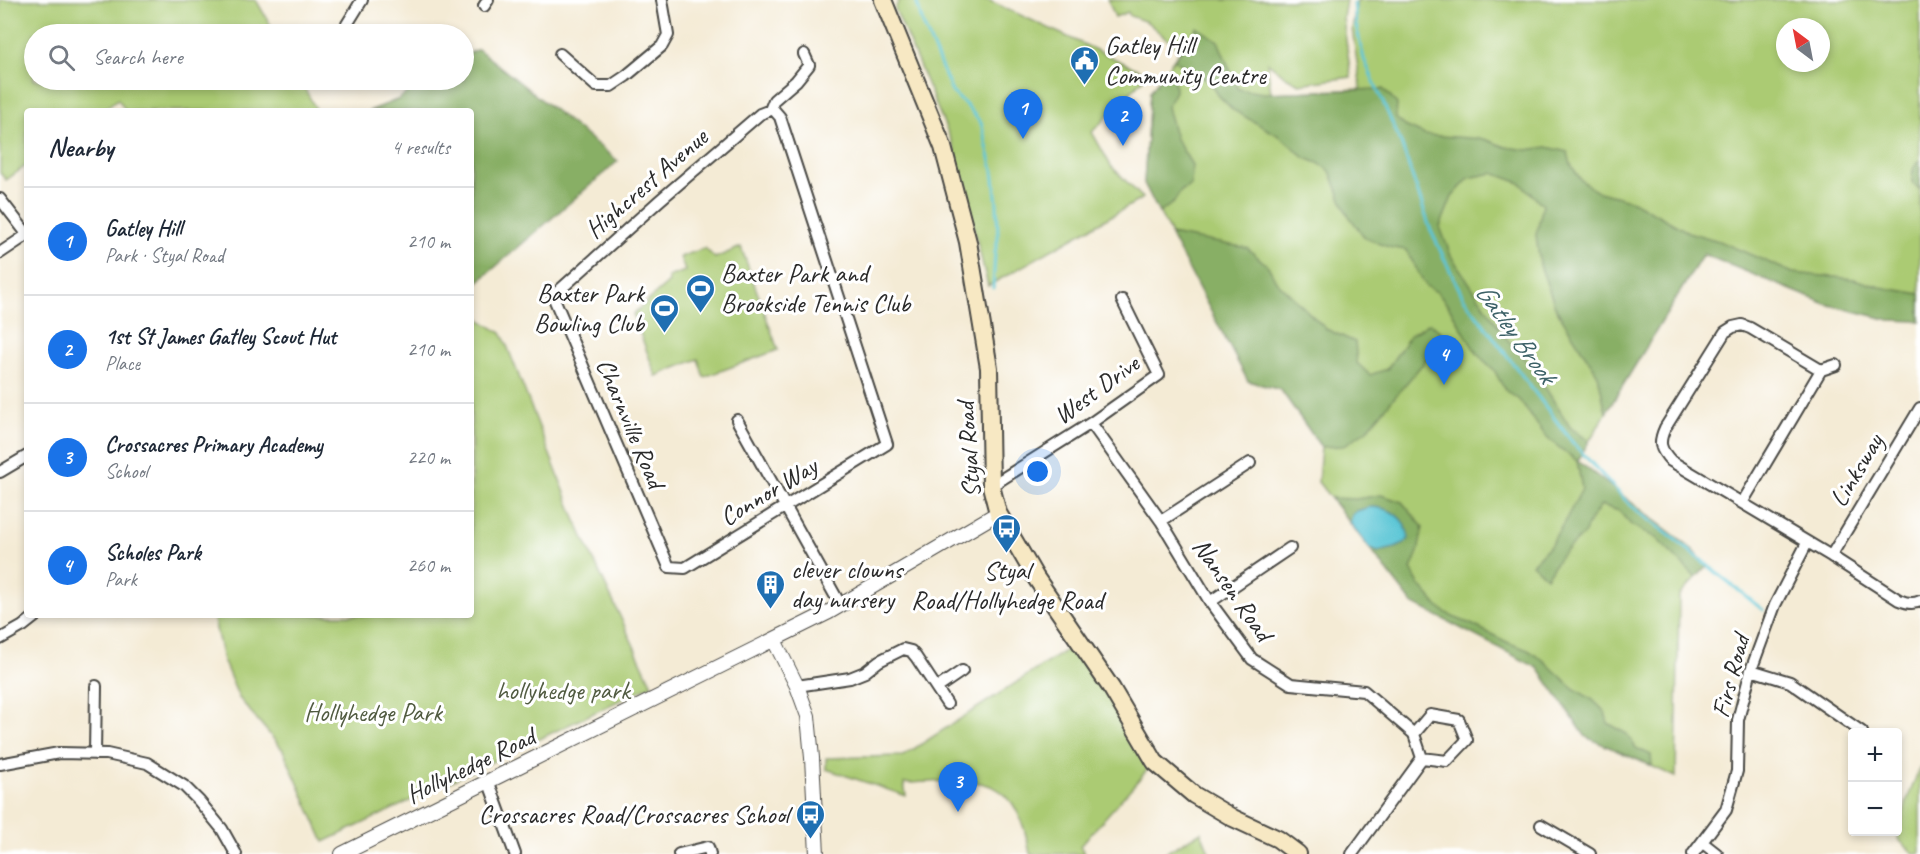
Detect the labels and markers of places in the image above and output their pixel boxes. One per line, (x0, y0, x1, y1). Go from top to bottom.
place label: Gatley Hill Community Centre (1105, 29, 1267, 92)
public building icon: Gatley Hill Community Centre (1068, 44, 1100, 86)
pin: 1 (1004, 90, 1042, 139)
pin: 2 (1104, 96, 1142, 146)
place label: Baxter Park and Brookside Tennis Club (721, 257, 912, 320)
sports icon: Baxter Park and Brookside Tennis Club (684, 272, 716, 314)
place label: Baxter Park Bowling Club (534, 277, 646, 340)
sports icon: Baxter Park Bowling Club (649, 292, 681, 334)
pin: 4 (1424, 336, 1464, 385)
bus stop icon: Styal Road/Hollyhedge Road (991, 512, 1023, 554)
place label: clever clowns day nursery (791, 553, 905, 616)
place label: Styal Road/Hollyhedge Road (911, 554, 1107, 617)
building icon: clever clowns day nursery (754, 568, 786, 610)
pin: 3 (938, 762, 978, 812)
place label: Crossacres Road/Crossacres School (479, 798, 794, 831)
bus stop icon: Crossacres Road/Crossacres School (794, 798, 826, 840)

